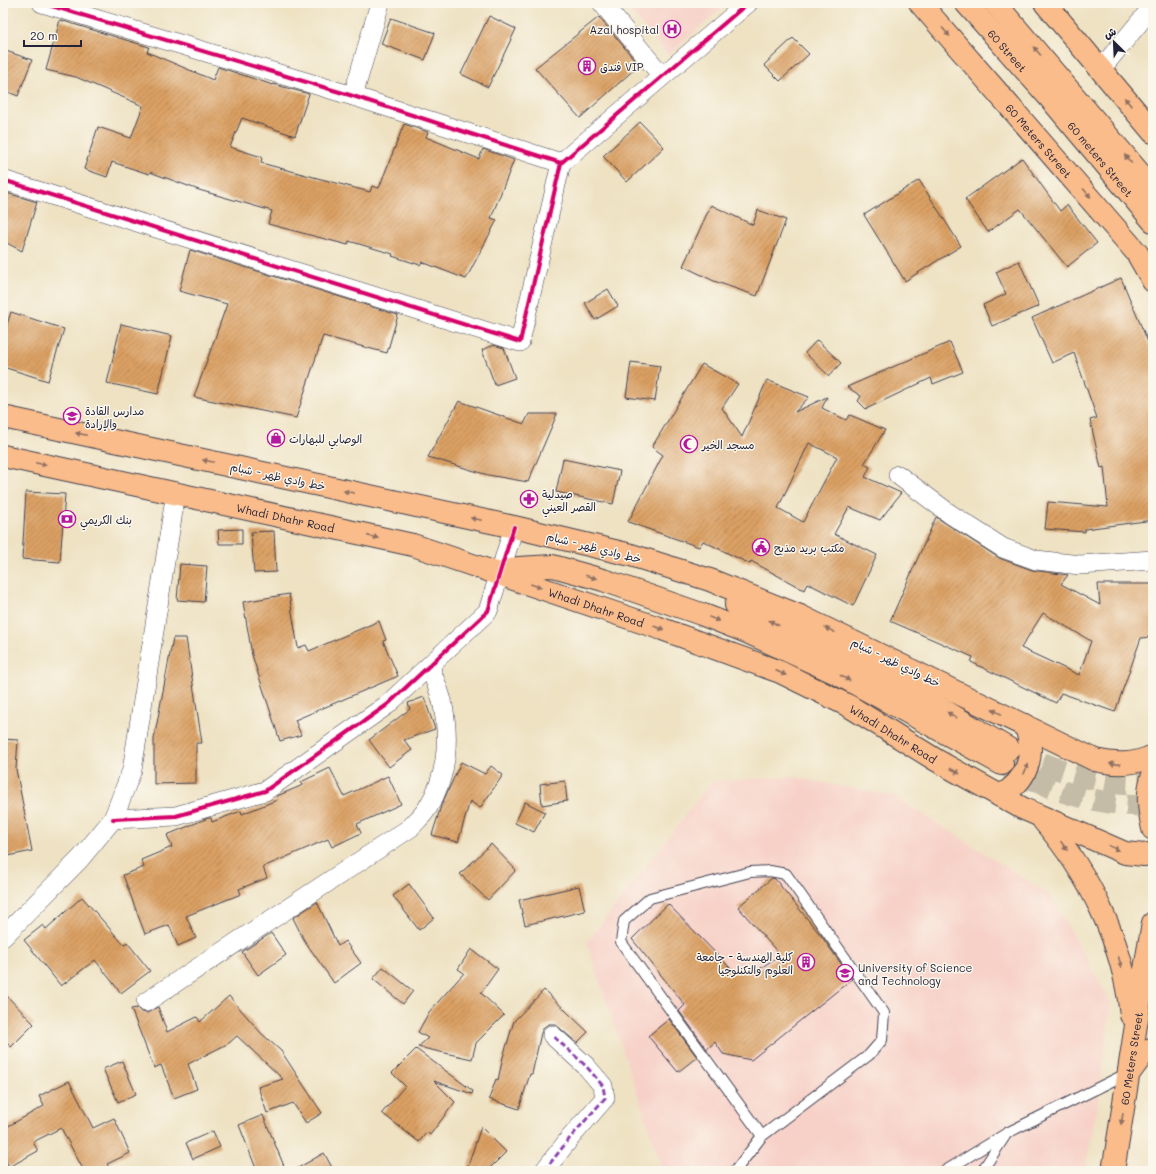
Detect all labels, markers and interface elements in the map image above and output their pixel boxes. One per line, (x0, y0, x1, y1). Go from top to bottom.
hospital icon: Azal hospital (662, 19, 682, 39)
scale bar (24, 22, 81, 48)
place label: Azal hospital (589, 22, 659, 37)
north arrow (1094, 22, 1134, 62)
text: ش (1101, 23, 1118, 42)
street label: 60 Street (985, 26, 1031, 75)
text: 20 m (30, 27, 58, 43)
one-way arrow (941, 28, 950, 37)
one-way arrow (1032, 45, 1041, 56)
building icon: فندق VIP (577, 56, 597, 76)
place label: فندق VIP (600, 59, 644, 74)
one-way arrow (1124, 97, 1133, 108)
street label: 60 Meters Street (1003, 100, 1076, 181)
street label: 60 meters Street (1065, 118, 1137, 200)
one-way arrow (1123, 154, 1132, 165)
one-way arrow (1082, 188, 1091, 199)
place label: مدارس القادة والإرادة (85, 403, 144, 432)
school or university icon: مدارس القادة والإرادة (62, 406, 82, 426)
shop icon: الوصابي للبهارات (266, 428, 286, 448)
one-way arrow (75, 430, 87, 436)
place label: الوصابي للبهارات (289, 431, 362, 450)
mosque icon: مسجد الخير (679, 434, 699, 454)
place label: مسجد الخير (701, 437, 754, 452)
one-way arrow (202, 458, 214, 464)
street label: خط وادي ظهر - شبام (229, 459, 327, 495)
one-way arrow (35, 461, 47, 467)
place label: صيدلية القصر العيني (542, 486, 596, 518)
one-way arrow (343, 488, 355, 494)
pharmacy icon: صيدلية القصر العيني (519, 489, 539, 509)
street label: Whadi Dhahr Road (235, 499, 336, 535)
bank icon: بنك الكريمي (57, 509, 77, 529)
place label: بنك الكريمي (80, 512, 132, 531)
one-way arrow (470, 515, 482, 521)
street label: خط وادي ظهر - شبام (545, 528, 643, 568)
one-way arrow (367, 534, 379, 540)
public building icon: مكتب بريد مذبح (751, 537, 771, 557)
place label: مكتب بريد مذبح (774, 540, 844, 556)
one-way arrow (585, 574, 598, 580)
one-way arrow (530, 584, 542, 590)
street label: Whadi Dhahr Road (547, 584, 646, 630)
one-way arrow (709, 616, 721, 622)
one-way arrow (768, 620, 780, 626)
one-way arrow (653, 625, 665, 631)
one-way arrow (824, 627, 836, 633)
street label: خط وادي ظهر - شبام (848, 634, 943, 692)
one-way arrow (775, 670, 787, 676)
one-way arrow (839, 675, 851, 681)
street label: Whadi Dhahr Road (847, 701, 940, 766)
one-way arrow (991, 709, 1003, 715)
one-way arrow (946, 712, 957, 719)
one-way arrow (1109, 760, 1121, 767)
one-way arrow (1024, 762, 1030, 774)
one-way arrow (949, 767, 961, 774)
one-way arrow (1060, 841, 1068, 851)
one-way arrow (1108, 845, 1119, 851)
place label: كلية الهندسة - جامعة العلوم والتكنلوجيا (696, 949, 793, 979)
building icon: كلية الهندسة - جامعة العلوم والتكنلوجيا (796, 952, 816, 972)
one-way arrow (1117, 957, 1123, 969)
place label: University of Science and Technology (858, 960, 972, 988)
school or university icon: University of Science and Technology (835, 963, 855, 983)
street label: 60 Meters Street (1116, 1011, 1145, 1106)
one-way arrow (1118, 1113, 1124, 1125)

